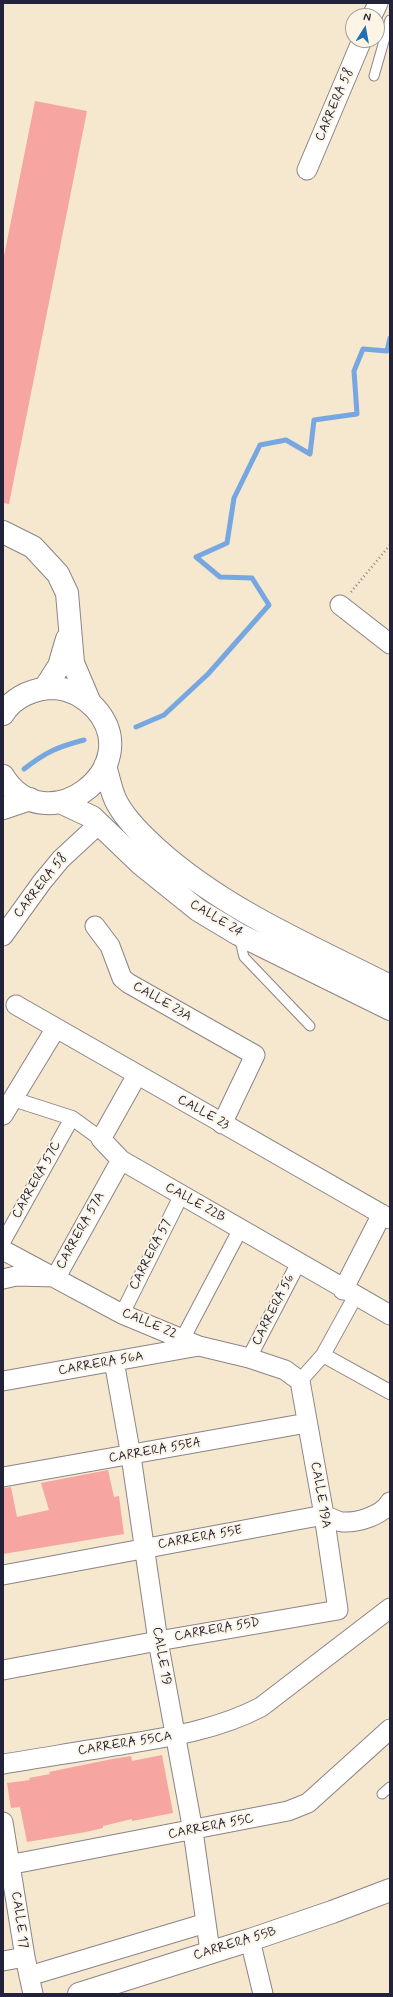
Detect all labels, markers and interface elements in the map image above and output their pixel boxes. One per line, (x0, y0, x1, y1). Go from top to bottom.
north arrow (345, 8, 385, 48)
text: N (362, 10, 372, 25)
street label: CARRERA 58 (313, 66, 357, 144)
street label: CARRERA 58 (11, 851, 71, 921)
street label: CALLE 24 (187, 897, 245, 941)
street label: CALLE 23A (130, 979, 194, 1025)
street label: CALLE 23 (174, 1092, 232, 1134)
street label: CARRERA 57C (9, 1138, 65, 1222)
street label: CALLE 22B (162, 1180, 228, 1226)
street label: CARRERA 57A (53, 1190, 109, 1272)
street label: CARRERA 57 (127, 1217, 175, 1293)
street label: CARRERA 56 (249, 1272, 299, 1348)
street label: CALLE 22 (119, 1305, 179, 1343)
street label: CARRERA 56A (57, 1349, 145, 1379)
street label: CARRERA 55EA (108, 1435, 202, 1467)
street label: CALLE 19A (306, 1461, 334, 1529)
street label: CARRERA 55E (157, 1523, 243, 1553)
street label: CARRERA 55D (173, 1615, 261, 1645)
street label: CALLE 19 (148, 1626, 174, 1686)
street label: CARRERA 55CA (77, 1729, 173, 1759)
street label: CARRERA 55C (167, 1811, 255, 1843)
street label: CALLE 17 (7, 1891, 31, 1949)
street label: CARRERA 55B (192, 1924, 278, 1964)

